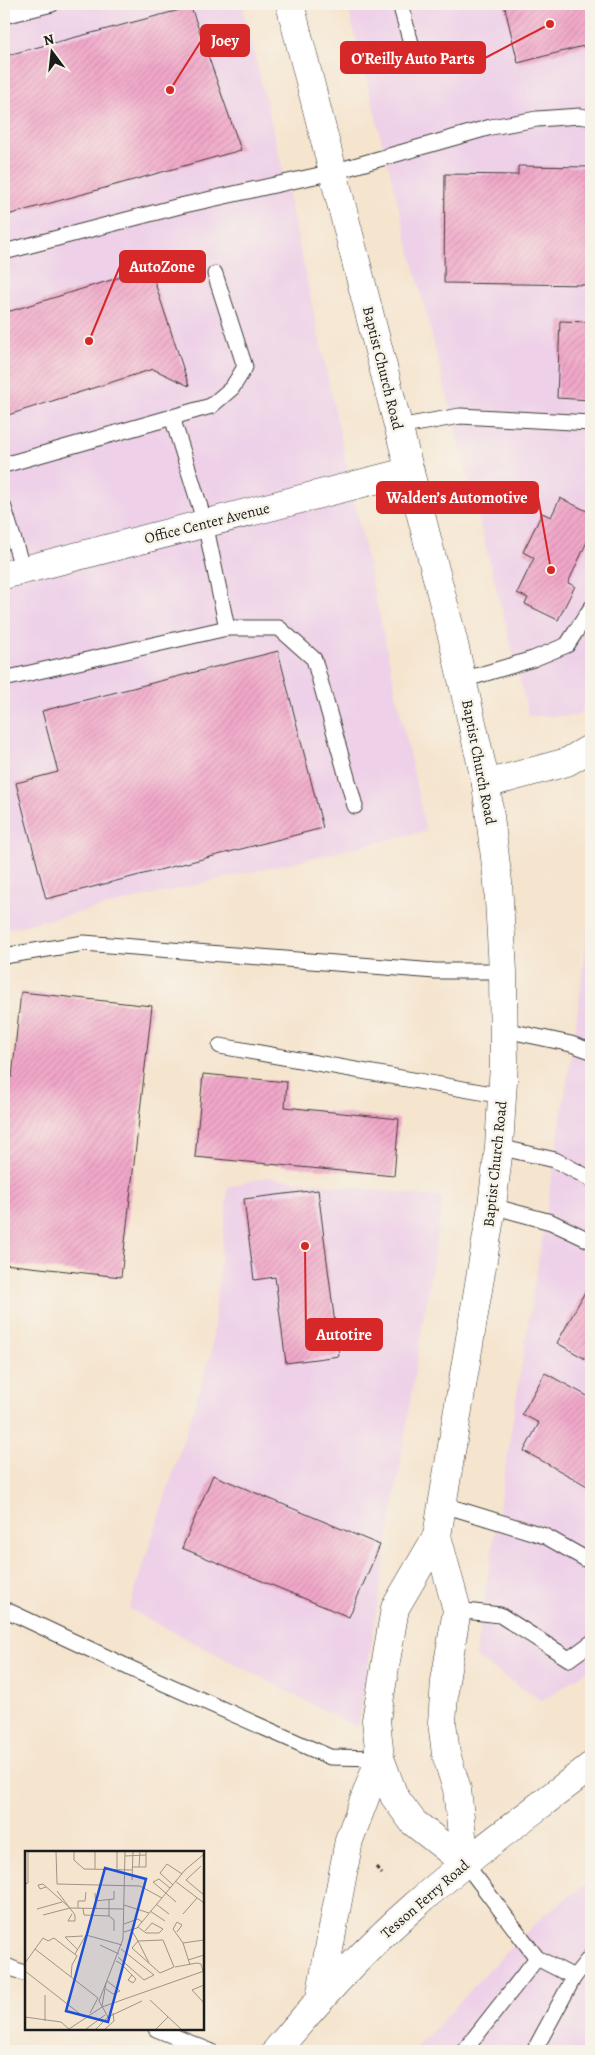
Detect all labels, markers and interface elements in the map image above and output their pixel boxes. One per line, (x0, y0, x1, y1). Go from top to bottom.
callout: Joey (201, 25, 249, 56)
north arrow (28, 28, 78, 78)
text: N (41, 29, 56, 50)
text: Joey (211, 30, 240, 52)
callout: O'Reilly Auto Parts (341, 42, 485, 73)
text: O'Reilly Auto Parts (351, 48, 475, 70)
callout: AutoZone (120, 251, 205, 282)
text: AutoZone (128, 256, 195, 278)
street label: Baptist Church Road (358, 304, 408, 433)
callout: Walden’s Automotive (377, 482, 538, 513)
text: Walden’s Automotive (385, 487, 528, 509)
street label: Office Center Avenue (142, 498, 272, 548)
street label: Baptist Church Road (457, 698, 501, 827)
street label: Baptist Church Road (478, 1099, 512, 1228)
callout: Autotire (306, 1319, 382, 1350)
text: Autotire (315, 1324, 372, 1346)
inset map (25, 1851, 204, 2030)
street label: Tesson Ferry Road (377, 1854, 474, 1943)

